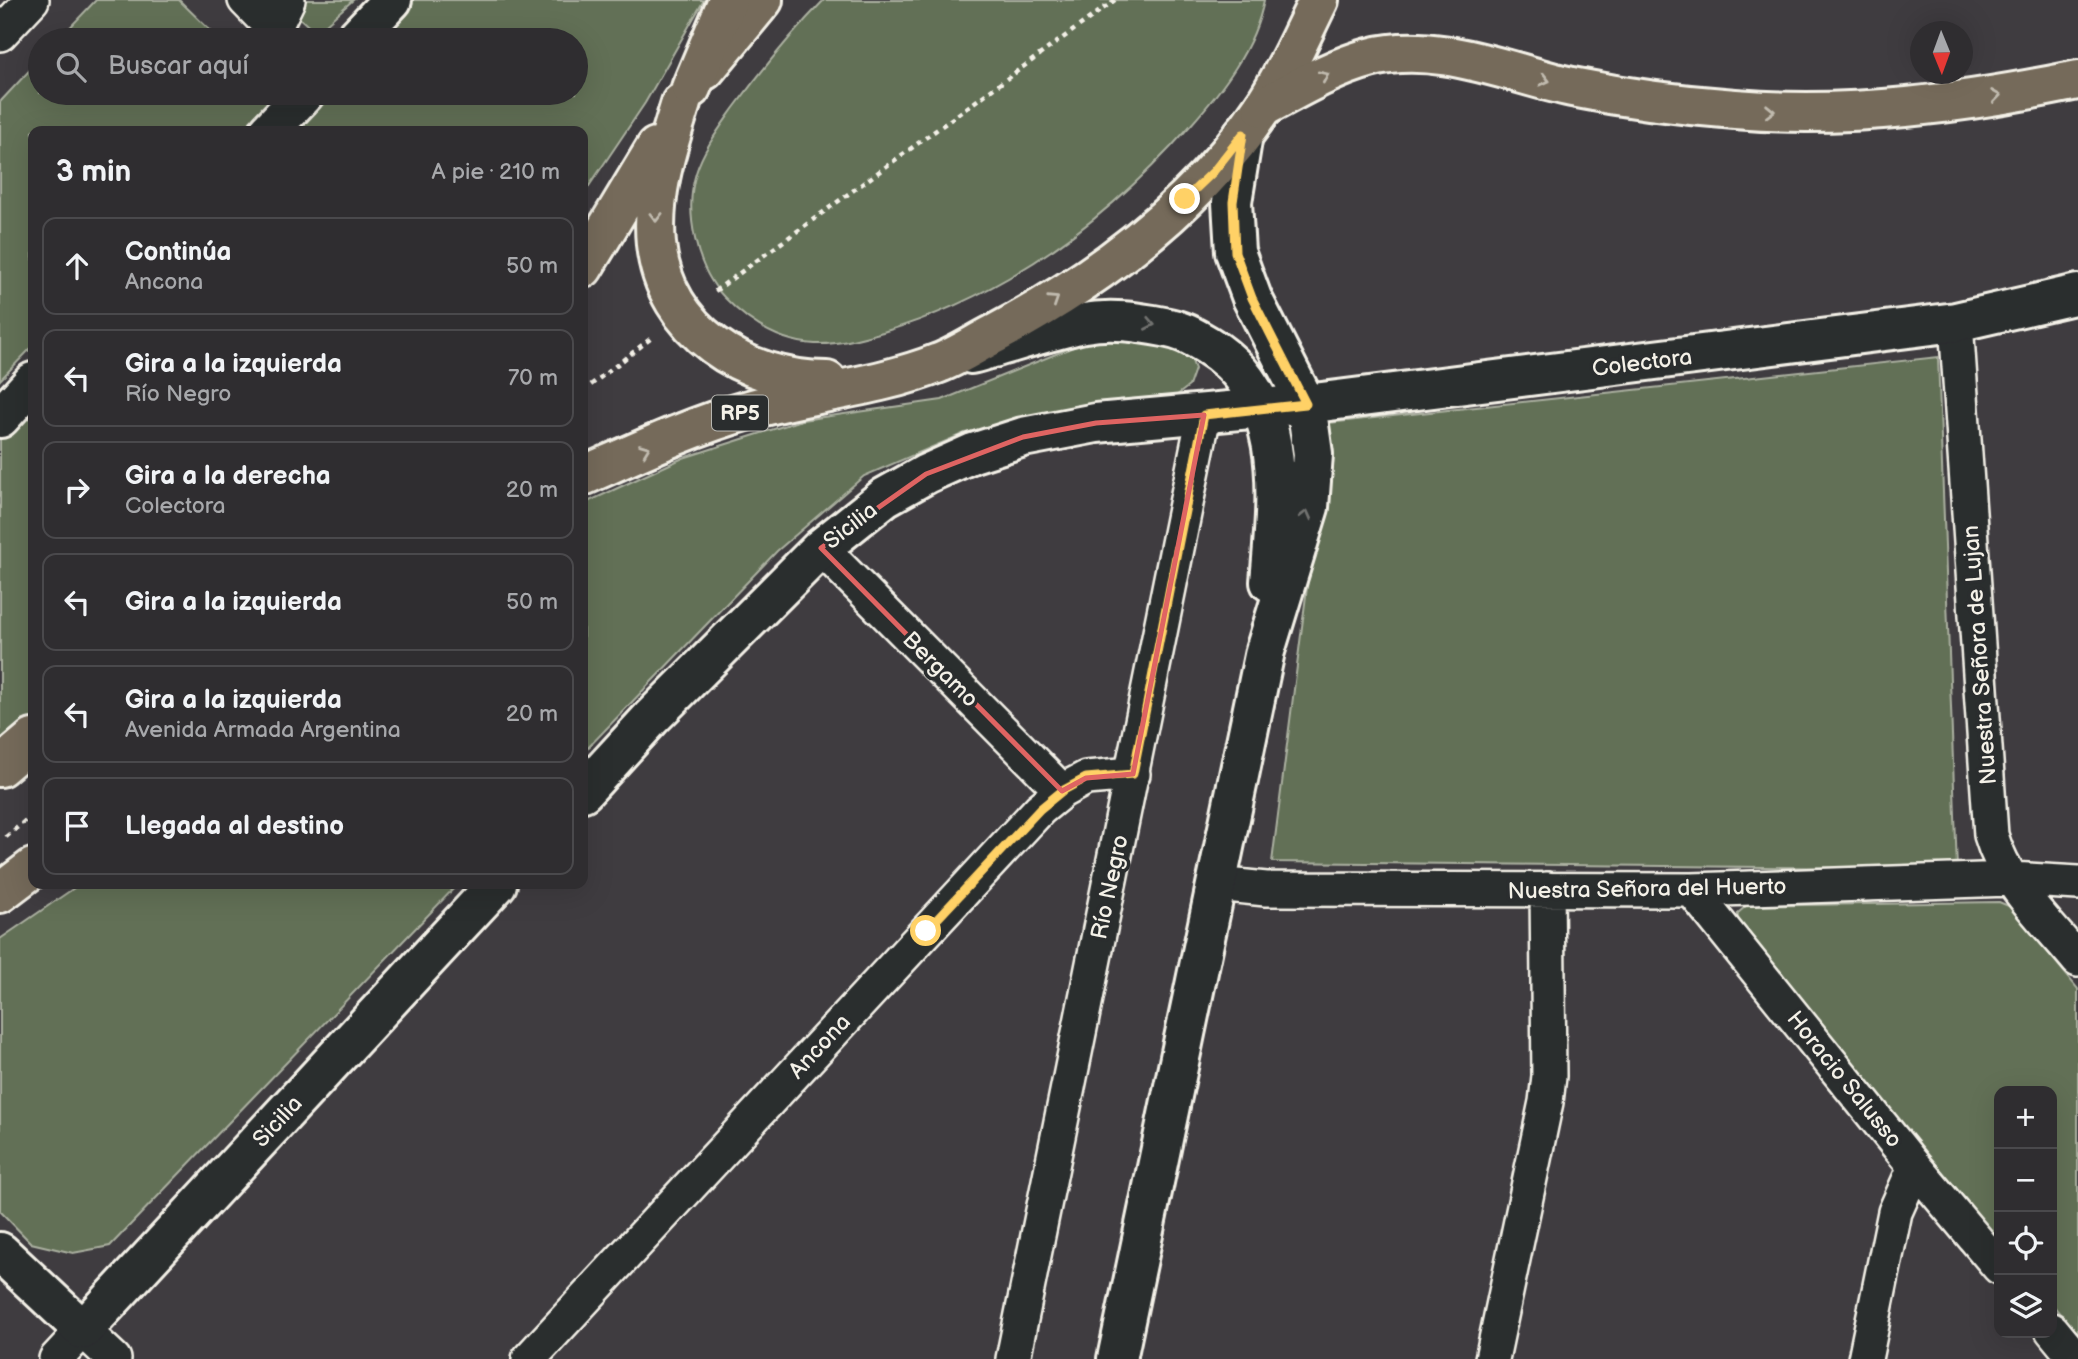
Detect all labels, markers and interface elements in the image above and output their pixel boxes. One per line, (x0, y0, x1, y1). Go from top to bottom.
north arrow (1910, 21, 1973, 84)
search box (28, 28, 588, 105)
icon: search (52, 48, 90, 86)
text: Buscar aquí (108, 51, 249, 82)
one-way arrow (1317, 70, 1329, 84)
one-way arrow (1539, 72, 1551, 86)
one-way arrow (1991, 88, 2002, 103)
one-way arrow (1765, 103, 1776, 118)
text: 3 min (56, 154, 131, 190)
text: A pie · 210 m (431, 158, 560, 186)
route end (1169, 183, 1200, 214)
one-way arrow (648, 212, 664, 222)
text: Continúa (125, 237, 232, 268)
icon: ahead (58, 247, 96, 285)
text: 50 m (506, 252, 558, 280)
text: Ancona (125, 268, 203, 296)
one-way arrow (1046, 295, 1059, 308)
one-way arrow (1144, 316, 1156, 331)
street label: Colectora (1591, 343, 1694, 383)
text: Gira a la izquierda (125, 349, 342, 380)
icon: left (58, 359, 96, 397)
text: 70 m (508, 364, 558, 392)
text: Río Negro (125, 380, 231, 408)
road number: RP5 (712, 396, 768, 430)
one-way arrow (638, 443, 650, 457)
text: Gira a la derecha (125, 461, 331, 492)
icon: right (58, 471, 96, 509)
text: 20 m (506, 476, 558, 504)
text: Colectora (125, 492, 226, 520)
street label: Sicilia (818, 496, 883, 555)
one-way arrow (1298, 509, 1312, 521)
street label: Nuestra Señora de Lujan (1957, 524, 2003, 786)
icon: left (58, 583, 96, 621)
text: Gira a la izquierda (125, 587, 342, 618)
text: 50 m (506, 588, 558, 616)
street label: Bergamo (897, 626, 984, 713)
text: Gira a la izquierda (125, 685, 342, 716)
icon: left (58, 695, 96, 733)
text: 20 m (506, 700, 558, 728)
text: Avenida Armada Argentina (125, 716, 401, 744)
icon: arrive (58, 807, 96, 845)
text: Llegada al destino (125, 811, 344, 842)
street label: Río Negro (1085, 832, 1135, 942)
street label: Nuestra Señora del Huerto (1507, 873, 1787, 905)
route start (910, 915, 941, 946)
street label: Horacio Salusso (1781, 1006, 1908, 1154)
street label: Ancona (783, 1008, 857, 1085)
map controls (1994, 1086, 2057, 1338)
button: + (1994, 1086, 2057, 1149)
street label: Sicilia (247, 1090, 309, 1153)
button: − (1994, 1149, 2057, 1212)
button: locate (1994, 1212, 2057, 1275)
button: layers (1994, 1275, 2057, 1338)

